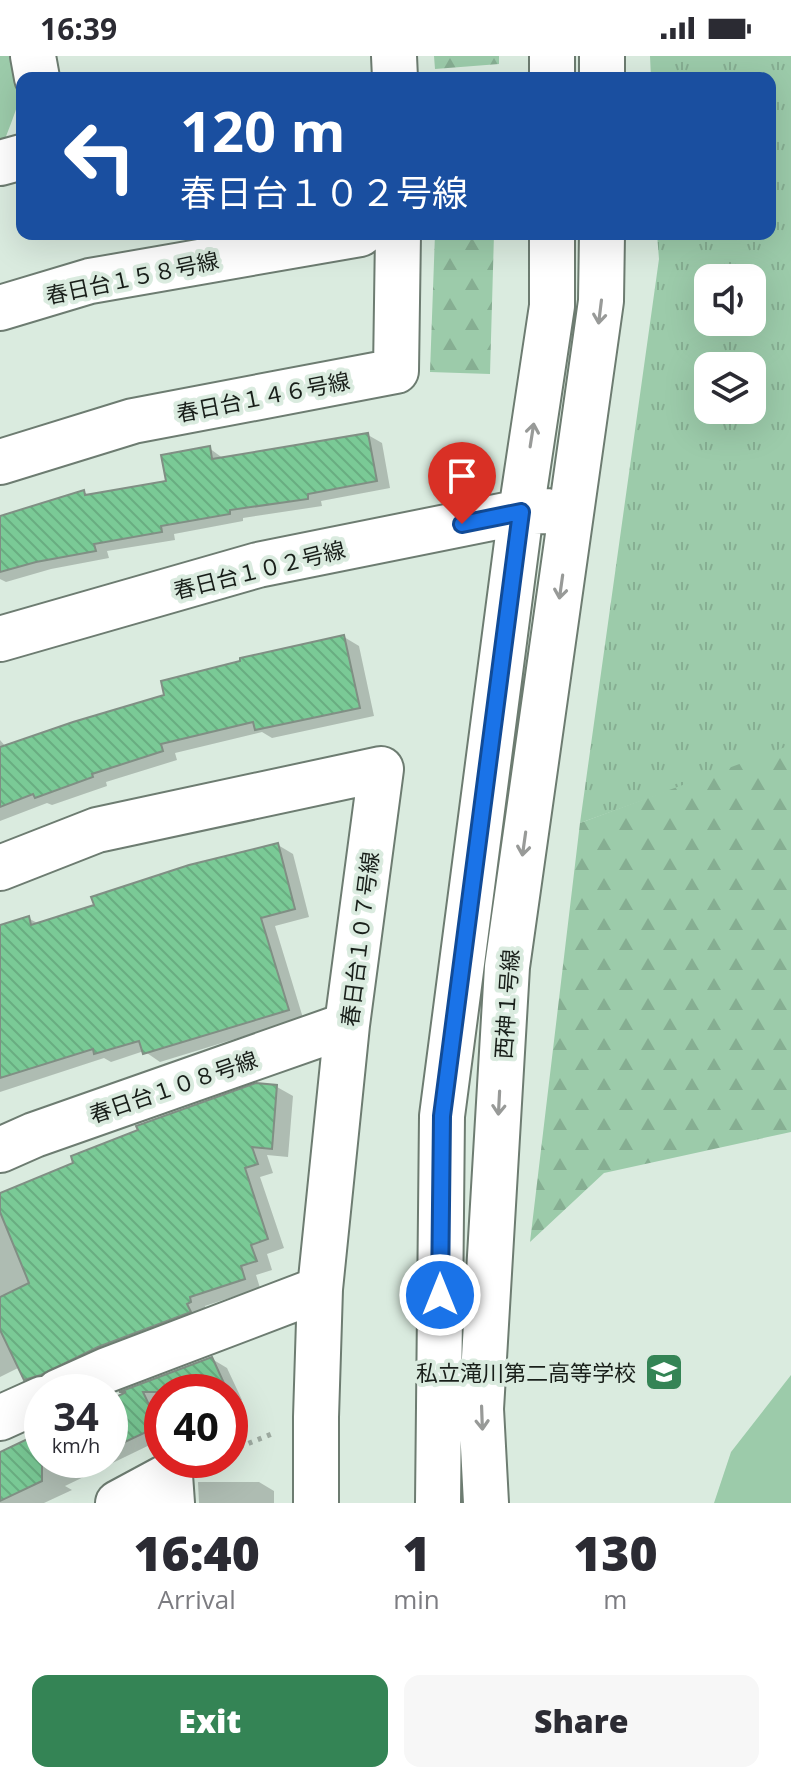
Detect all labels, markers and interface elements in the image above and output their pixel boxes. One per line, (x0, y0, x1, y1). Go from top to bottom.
text: 16:39 (40, 8, 117, 49)
text: 120 m (180, 92, 346, 168)
icon: left (48, 104, 152, 208)
text: 春日台１０２号線 (180, 168, 468, 217)
street label: 春日台１５８号線 (43, 244, 221, 310)
map controls (694, 264, 766, 424)
button: sound (694, 264, 766, 336)
one-way arrow (592, 298, 607, 325)
button: layers (694, 352, 766, 424)
street label: 春日台１４６号線 (174, 364, 352, 428)
one-way arrow (525, 422, 540, 448)
pin (428, 442, 496, 524)
icon: arrive (440, 454, 484, 498)
street label: 春日台１０２号線 (170, 533, 348, 605)
one-way arrow (553, 574, 568, 599)
one-way arrow (516, 831, 531, 856)
street label: 春日台１０７号線 (333, 850, 385, 1028)
street label: 西神１号線 (487, 948, 525, 1060)
street label: 春日台１０８号線 (85, 1043, 261, 1129)
one-way arrow (491, 1089, 506, 1116)
position arrow (398, 1253, 482, 1337)
school or university icon: 私立滝川第二高等学校 (643, 1351, 685, 1393)
place label: 私立滝川第二高等学校 (416, 1357, 636, 1387)
speed limit sign: 40 (144, 1374, 248, 1478)
text: 34 (53, 1388, 99, 1443)
one-way arrow (474, 1404, 489, 1431)
text: km/h (52, 1432, 100, 1459)
text: 16:40 (133, 1520, 260, 1585)
text: 1 (402, 1520, 431, 1585)
text: 130 (573, 1520, 658, 1585)
text: Arrival (157, 1581, 236, 1617)
text: min (393, 1581, 440, 1617)
text: m (603, 1581, 627, 1617)
button: Exit (32, 1675, 388, 1767)
button: Share (404, 1675, 759, 1767)

